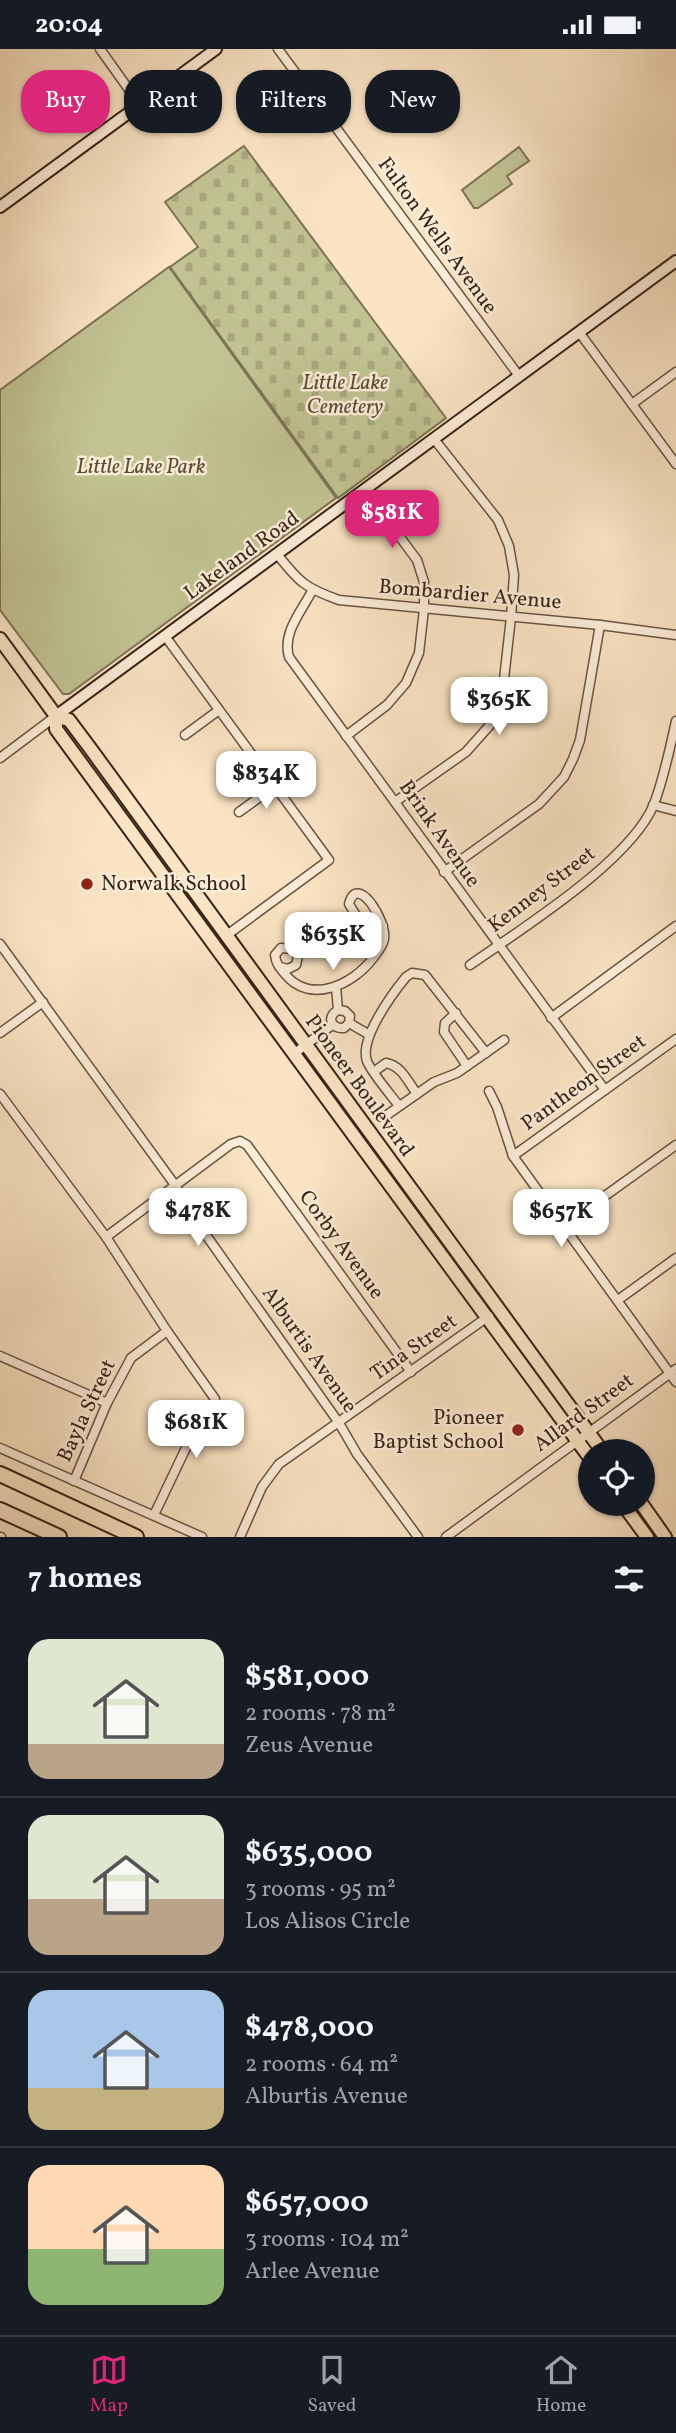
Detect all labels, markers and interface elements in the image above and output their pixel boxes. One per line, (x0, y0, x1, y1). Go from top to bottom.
text: 20:04 (35, 7, 103, 43)
chip: Buy (21, 70, 110, 133)
chip: Rent (124, 70, 222, 133)
chip: Filters (236, 70, 351, 133)
chip: New (365, 70, 460, 133)
street label: Fulton Wells Avenue (370, 152, 504, 320)
park label: Little Lake Cemetery (302, 369, 388, 422)
park label: Little Lake Park (77, 453, 206, 482)
pin: $581K (343, 491, 441, 550)
text: $581K (361, 497, 423, 529)
street label: Lakeland Road (178, 504, 306, 608)
street label: Bombardier Avenue (377, 573, 563, 617)
pin: $365K (450, 677, 548, 737)
text: $365K (467, 684, 531, 716)
pin: $834K (217, 751, 315, 811)
text: $834K (232, 758, 300, 790)
street label: Brink Avenue (391, 774, 487, 894)
street label: Kenney Street (482, 840, 602, 940)
place label: Norwalk School (101, 870, 247, 899)
marker: Norwalk School (79, 876, 95, 892)
pin: $635K (284, 913, 382, 972)
text: $635K (301, 919, 365, 951)
street label: Pioneer Boulevard (297, 1009, 421, 1163)
street label: Pantheon Street (516, 1028, 652, 1138)
street label: Corby Avenue (291, 1184, 391, 1306)
pin: $478K (149, 1189, 247, 1248)
pin: $657K (512, 1189, 610, 1249)
text: $478K (165, 1195, 231, 1227)
text: $657K (529, 1196, 593, 1228)
street label: Alburtis Avenue (254, 1281, 364, 1419)
street label: Tina Street (365, 1308, 463, 1388)
street label: Bayla Street (51, 1355, 123, 1467)
street label: Allard Street (528, 1367, 640, 1459)
pin: $681K (147, 1401, 245, 1460)
place label: Pioneer Baptist School (373, 1404, 504, 1457)
text: $681K (164, 1407, 228, 1439)
marker: Pioneer Baptist School (510, 1422, 526, 1438)
map controls (578, 1439, 655, 1516)
button: locate (578, 1439, 655, 1516)
text: 7 homes (28, 1558, 142, 1600)
icon: filters (610, 1560, 648, 1598)
text: $581,000 (245, 1656, 369, 1698)
icon: home (84, 1667, 168, 1751)
text: 2 rooms · 78 m² (245, 1698, 396, 1730)
text: Zeus Avenue (245, 1730, 373, 1762)
text: $635,000 (245, 1832, 372, 1874)
icon: home (84, 1843, 168, 1927)
text: 3 rooms · 95 m² (245, 1874, 396, 1906)
text: Los Alisos Circle (245, 1906, 410, 1938)
text: $478,000 (245, 2007, 374, 2049)
icon: home (84, 2018, 168, 2102)
text: 2 rooms · 64 m² (245, 2049, 398, 2081)
text: Alburtis Avenue (245, 2081, 408, 2113)
text: $657,000 (245, 2182, 369, 2224)
icon: home (84, 2193, 168, 2277)
text: 3 rooms · 104 m² (245, 2224, 409, 2256)
text: Arlee Avenue (245, 2256, 379, 2288)
tab: Map (90, 2351, 128, 2419)
tab: Saved (307, 2351, 356, 2419)
tab: Home (536, 2351, 586, 2419)

